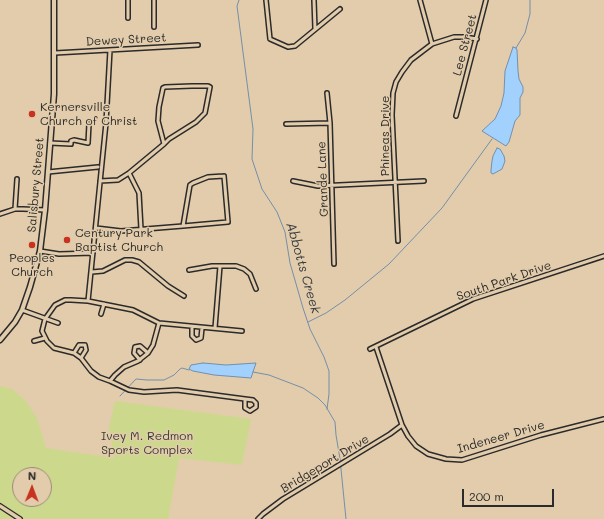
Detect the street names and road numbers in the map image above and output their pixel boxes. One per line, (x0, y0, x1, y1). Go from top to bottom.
street label: Lee Street (450, 13, 480, 77)
street label: Dewey Street (85, 31, 167, 49)
street label: Phineas Drive (378, 96, 392, 176)
street label: Salisbury Street (25, 137, 47, 233)
street label: Grande Lane (314, 141, 332, 217)
street label: South Park Drive (455, 258, 553, 304)
street label: Indeneer Drive (456, 418, 546, 456)
street label: Bridgeport Drive (278, 432, 372, 496)

